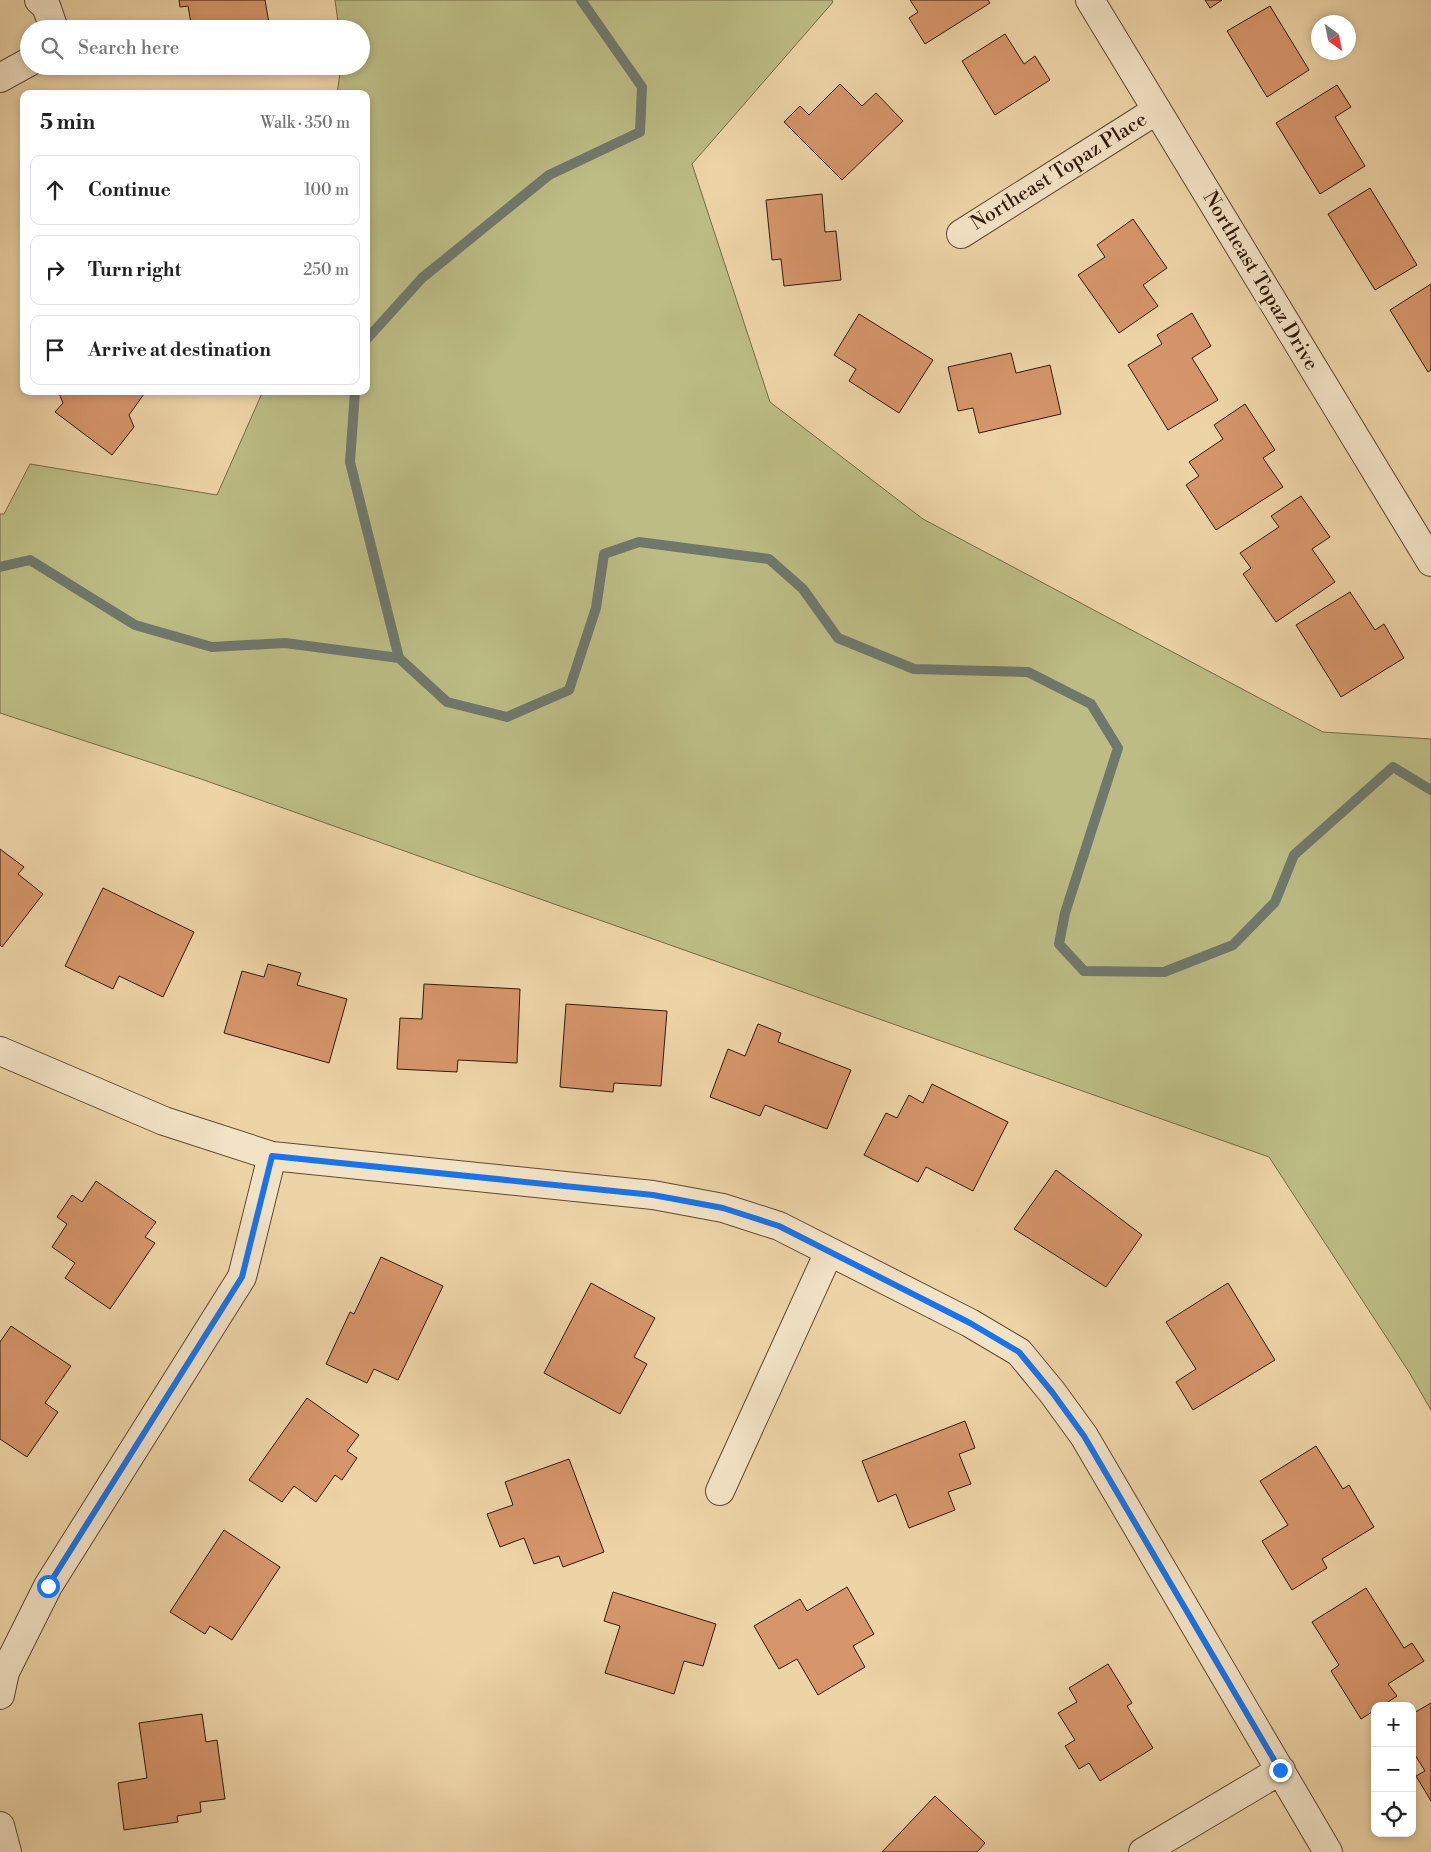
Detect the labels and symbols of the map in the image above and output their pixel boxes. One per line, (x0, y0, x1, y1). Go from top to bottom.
north arrow (1311, 15, 1356, 60)
street label: Northeast Topaz Place (966, 107, 1152, 237)
street label: Northeast Topaz Drive (1197, 187, 1323, 375)
route start (37, 1575, 60, 1598)
route end (1269, 1759, 1292, 1782)

